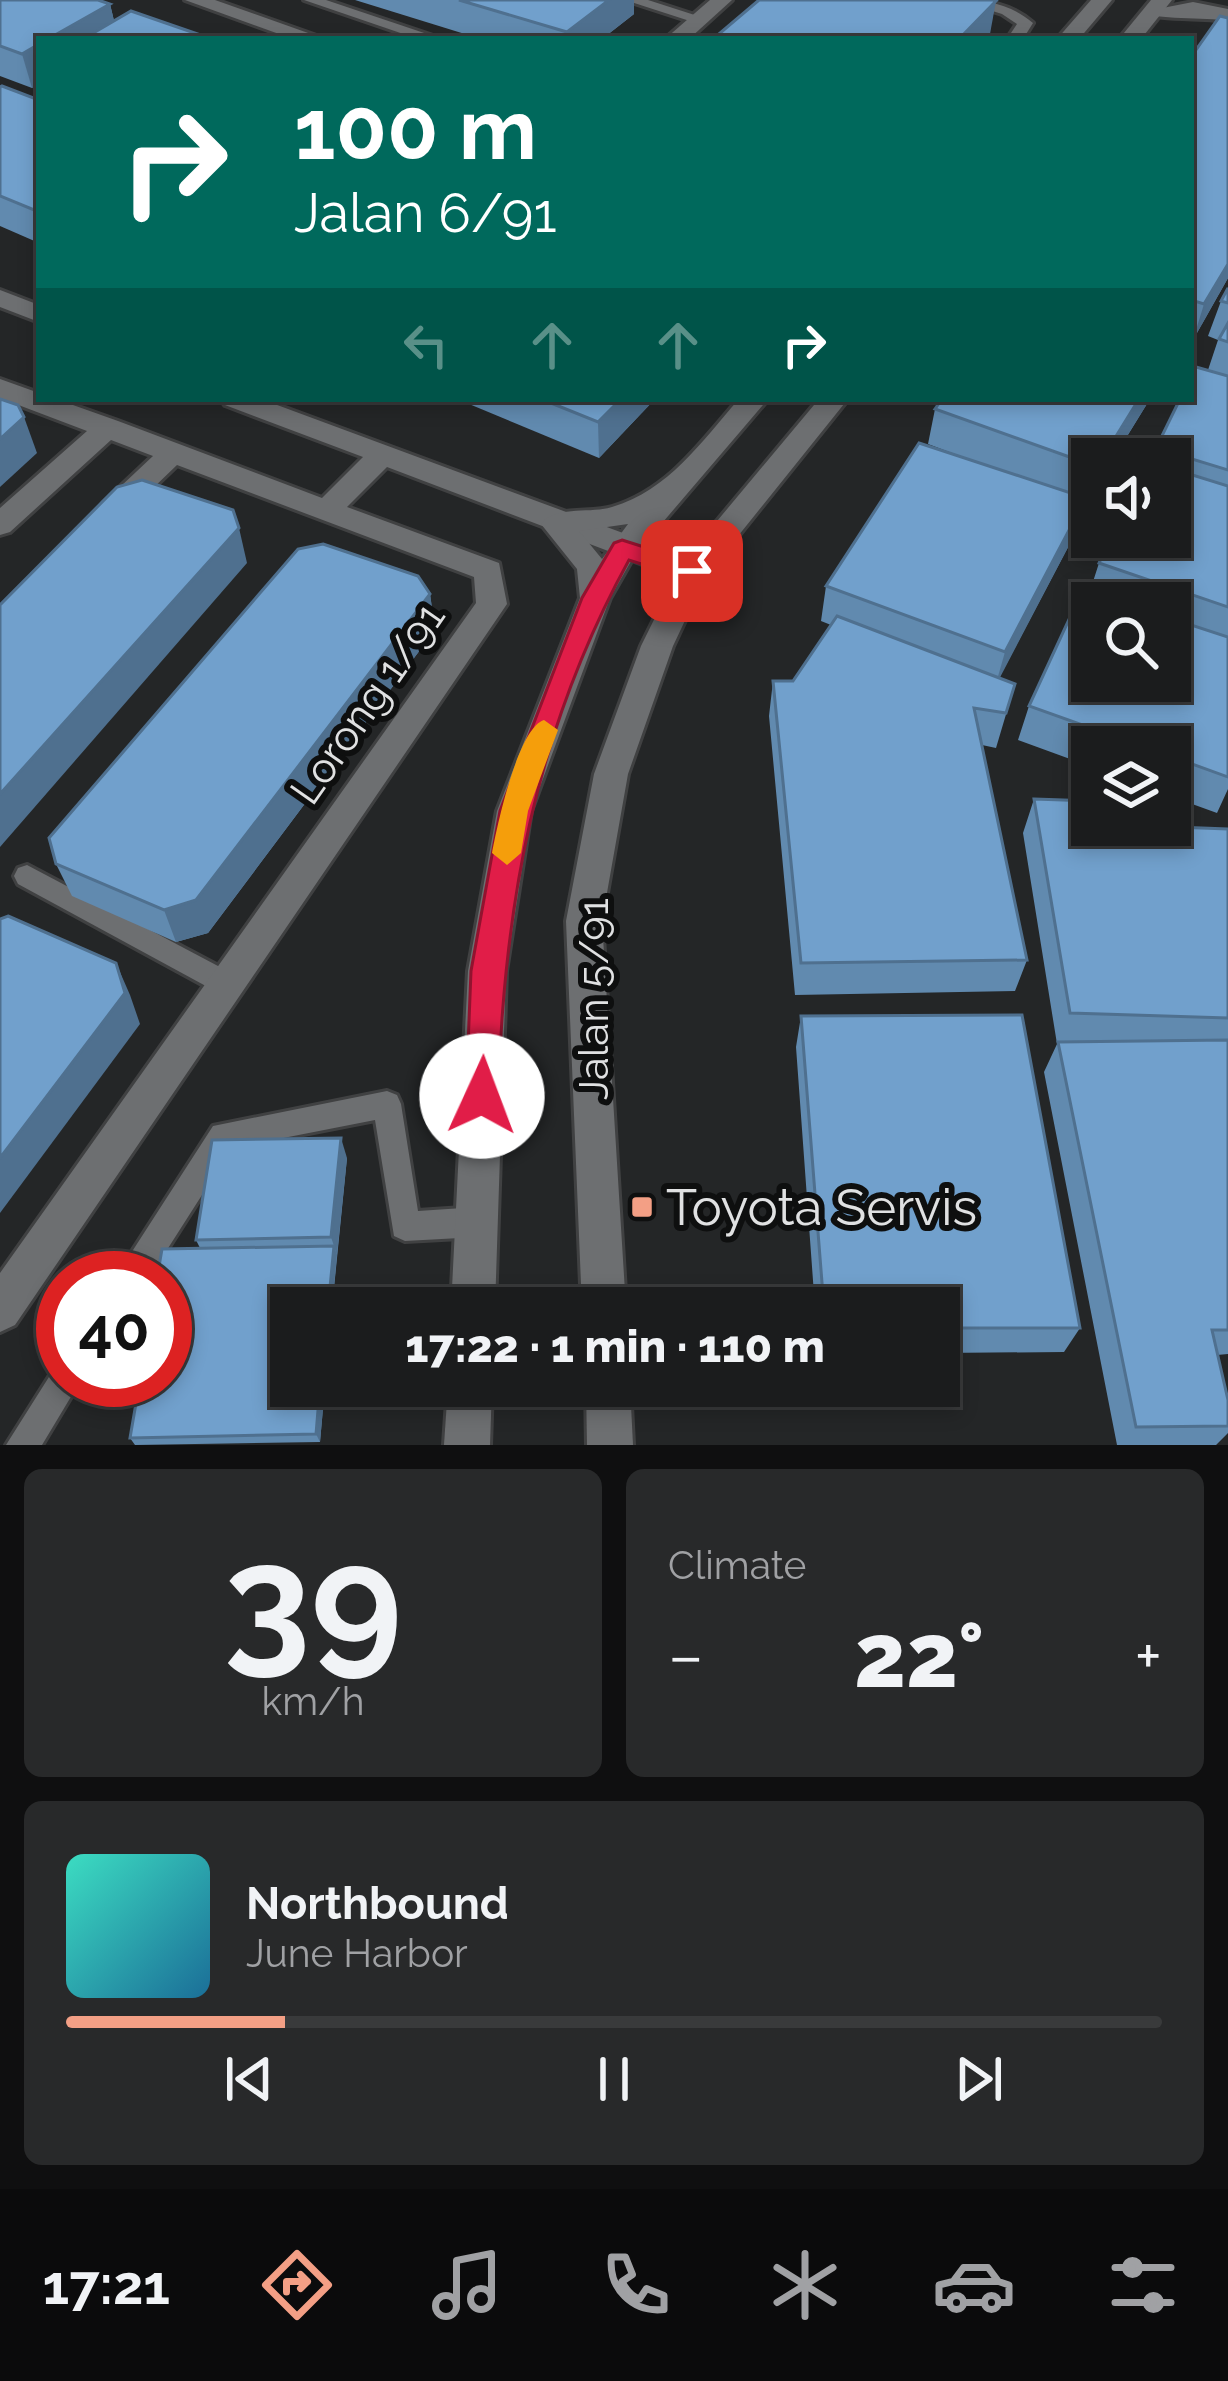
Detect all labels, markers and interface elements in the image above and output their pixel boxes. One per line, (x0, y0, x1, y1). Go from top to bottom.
text: 100 m (294, 80, 537, 179)
icon: right (96, 84, 252, 240)
text: Jalan 6/91 (294, 181, 557, 245)
icon: left (393, 312, 459, 378)
icon: ahead (519, 312, 585, 378)
icon: ahead (645, 312, 711, 378)
icon: right (771, 312, 837, 378)
map controls (1071, 438, 1191, 846)
button: sound (1071, 438, 1191, 558)
pin (641, 520, 743, 622)
icon: arrive (659, 538, 725, 604)
button: search (1071, 582, 1191, 702)
street label: Lorong 1/91 (280, 593, 455, 813)
button: layers (1071, 726, 1191, 846)
street label: Jalan 5/91 (569, 898, 618, 1100)
position arrow (419, 1033, 545, 1159)
place label: Toyota Servis (666, 1177, 977, 1237)
marker: Toyota Servis (629, 1194, 655, 1220)
speed limit sign: 40 (36, 1251, 192, 1407)
text: 17:22 · 1 min · 110 m (405, 1320, 825, 1373)
text: 39 (224, 1508, 402, 1692)
text: Climate (668, 1542, 806, 1588)
text: 22° (854, 1602, 984, 1708)
text: − (668, 1617, 704, 1694)
text: + (1135, 1617, 1162, 1694)
text: km/h (262, 1678, 364, 1724)
text: Northbound (246, 1877, 509, 1930)
text: June Harbor (246, 1930, 468, 1976)
icon: previous (216, 2046, 282, 2112)
icon: pause (581, 2046, 647, 2112)
icon: next (946, 2046, 1012, 2112)
icon: directions (255, 2243, 339, 2327)
icon: music (425, 2243, 509, 2327)
icon: phone (594, 2243, 678, 2327)
icon: climate (763, 2243, 847, 2327)
icon: car (932, 2243, 1016, 2327)
icon: filters (1101, 2243, 1185, 2327)
text: 17:21 (43, 2253, 170, 2317)

